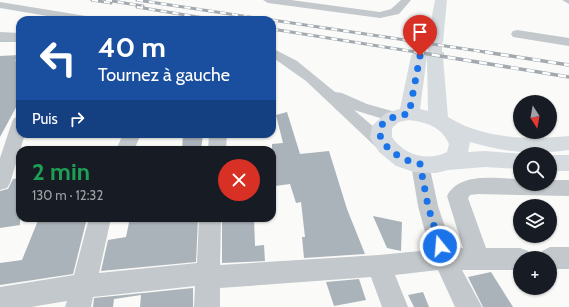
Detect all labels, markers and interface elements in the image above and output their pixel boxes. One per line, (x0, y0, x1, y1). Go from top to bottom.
pin (403, 15, 437, 56)
icon: arrive (409, 21, 431, 43)
text: 40 m (98, 30, 166, 64)
icon: left (32, 32, 84, 84)
text: Tournez à gauche (98, 64, 230, 86)
north arrow (513, 95, 557, 139)
map controls (513, 95, 557, 295)
icon: right (66, 108, 88, 130)
text: Puis (32, 110, 58, 128)
button: search (513, 147, 557, 191)
text: 2 min (32, 157, 90, 186)
button: close (218, 159, 260, 201)
text: 130 m · 12:32 (32, 187, 103, 203)
button: layers (513, 199, 557, 243)
position arrow (419, 225, 461, 267)
button: + (513, 251, 557, 295)

